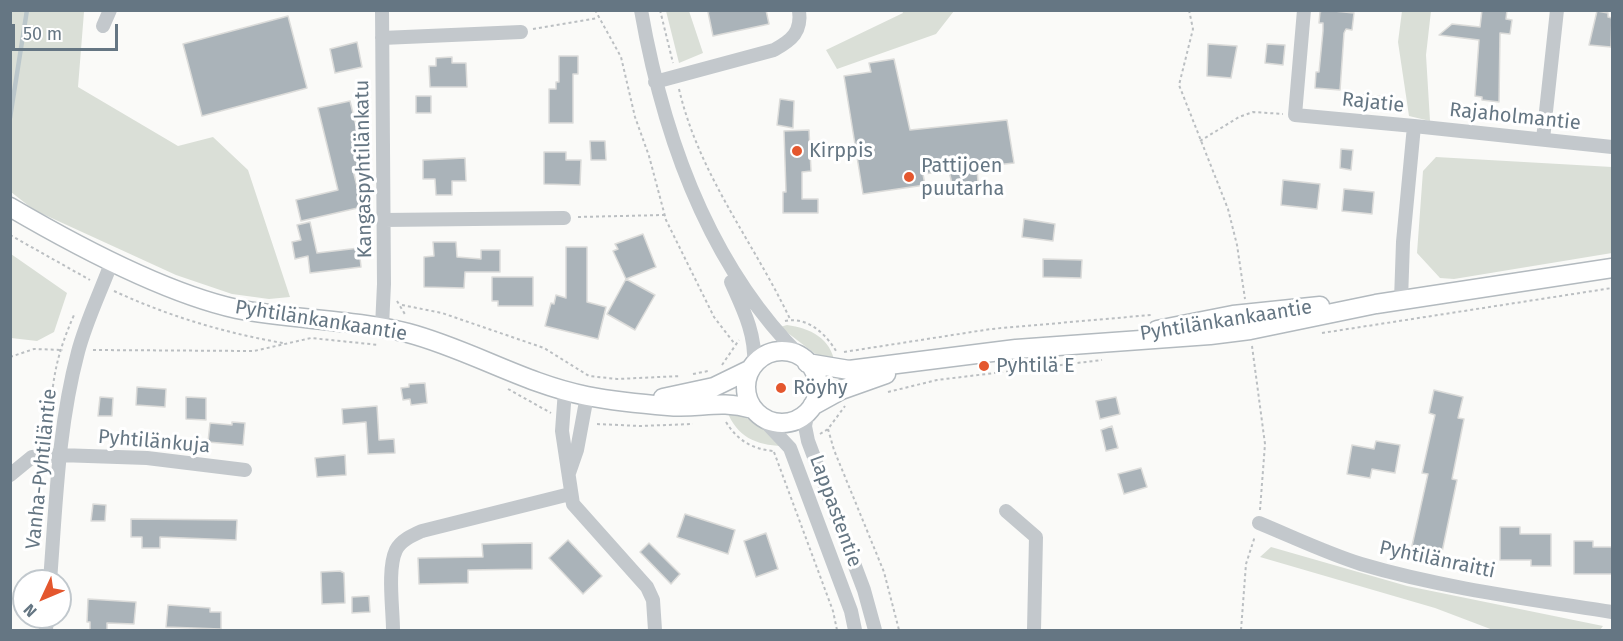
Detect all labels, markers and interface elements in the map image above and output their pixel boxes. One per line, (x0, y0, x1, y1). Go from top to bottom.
scale bar (15, 12, 122, 50)
text: 50 m (23, 23, 62, 45)
street label: Kangaspyhtilänkatu (350, 80, 378, 258)
street label: Rajatie (1341, 88, 1405, 118)
street label: Rajaholmantie (1448, 98, 1582, 136)
place label: Kirppis (809, 139, 873, 163)
marker: Kirppis (790, 144, 804, 158)
place label: Pattijoen puutarha (921, 154, 1004, 201)
marker: Pattijoen puutarha (902, 170, 916, 184)
street label: Pyhtilänkankaantie (233, 296, 409, 346)
street label: Pyhtilänkankaantie (1138, 296, 1314, 346)
place label: Pyhtilä E (996, 354, 1075, 378)
marker: Pyhtilä E (977, 359, 991, 373)
place label: Röyhy (793, 376, 848, 400)
marker: Röyhy (774, 381, 788, 395)
street label: Vanha-Pyhtiläntie (22, 387, 62, 551)
street label: Pyhtilänkuja (97, 425, 211, 459)
street label: Lappastentie (804, 452, 866, 570)
street label: Pyhtilänraitti (1377, 536, 1497, 584)
north arrow (12, 569, 72, 629)
text: N (20, 600, 41, 621)

